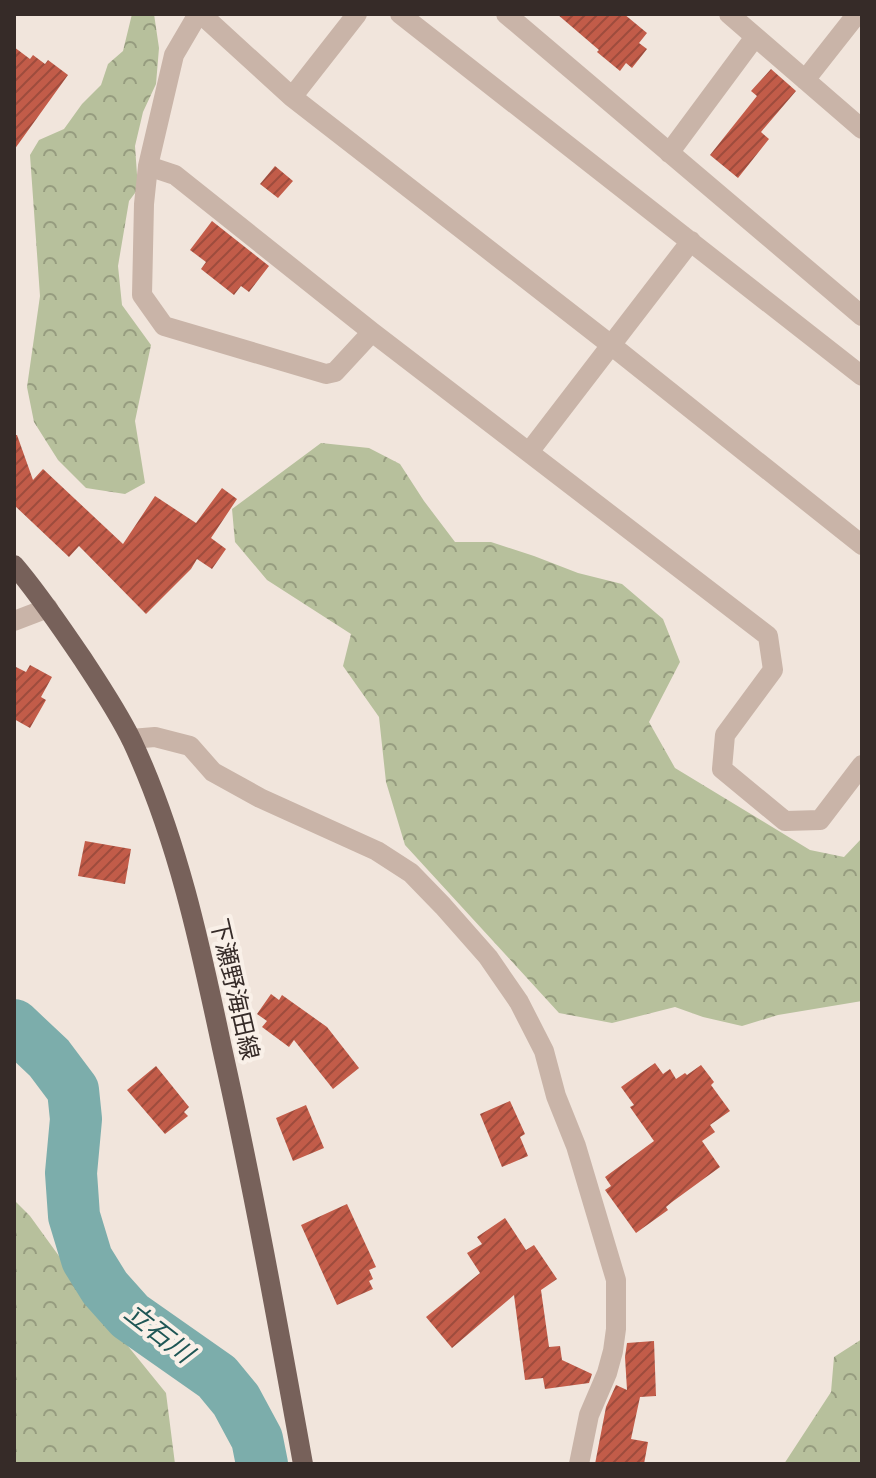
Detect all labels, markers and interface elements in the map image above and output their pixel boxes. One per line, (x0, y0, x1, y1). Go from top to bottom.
street label: 下瀬野海田線 (205, 916, 265, 1062)
water label: 立石川 (118, 1296, 202, 1371)

